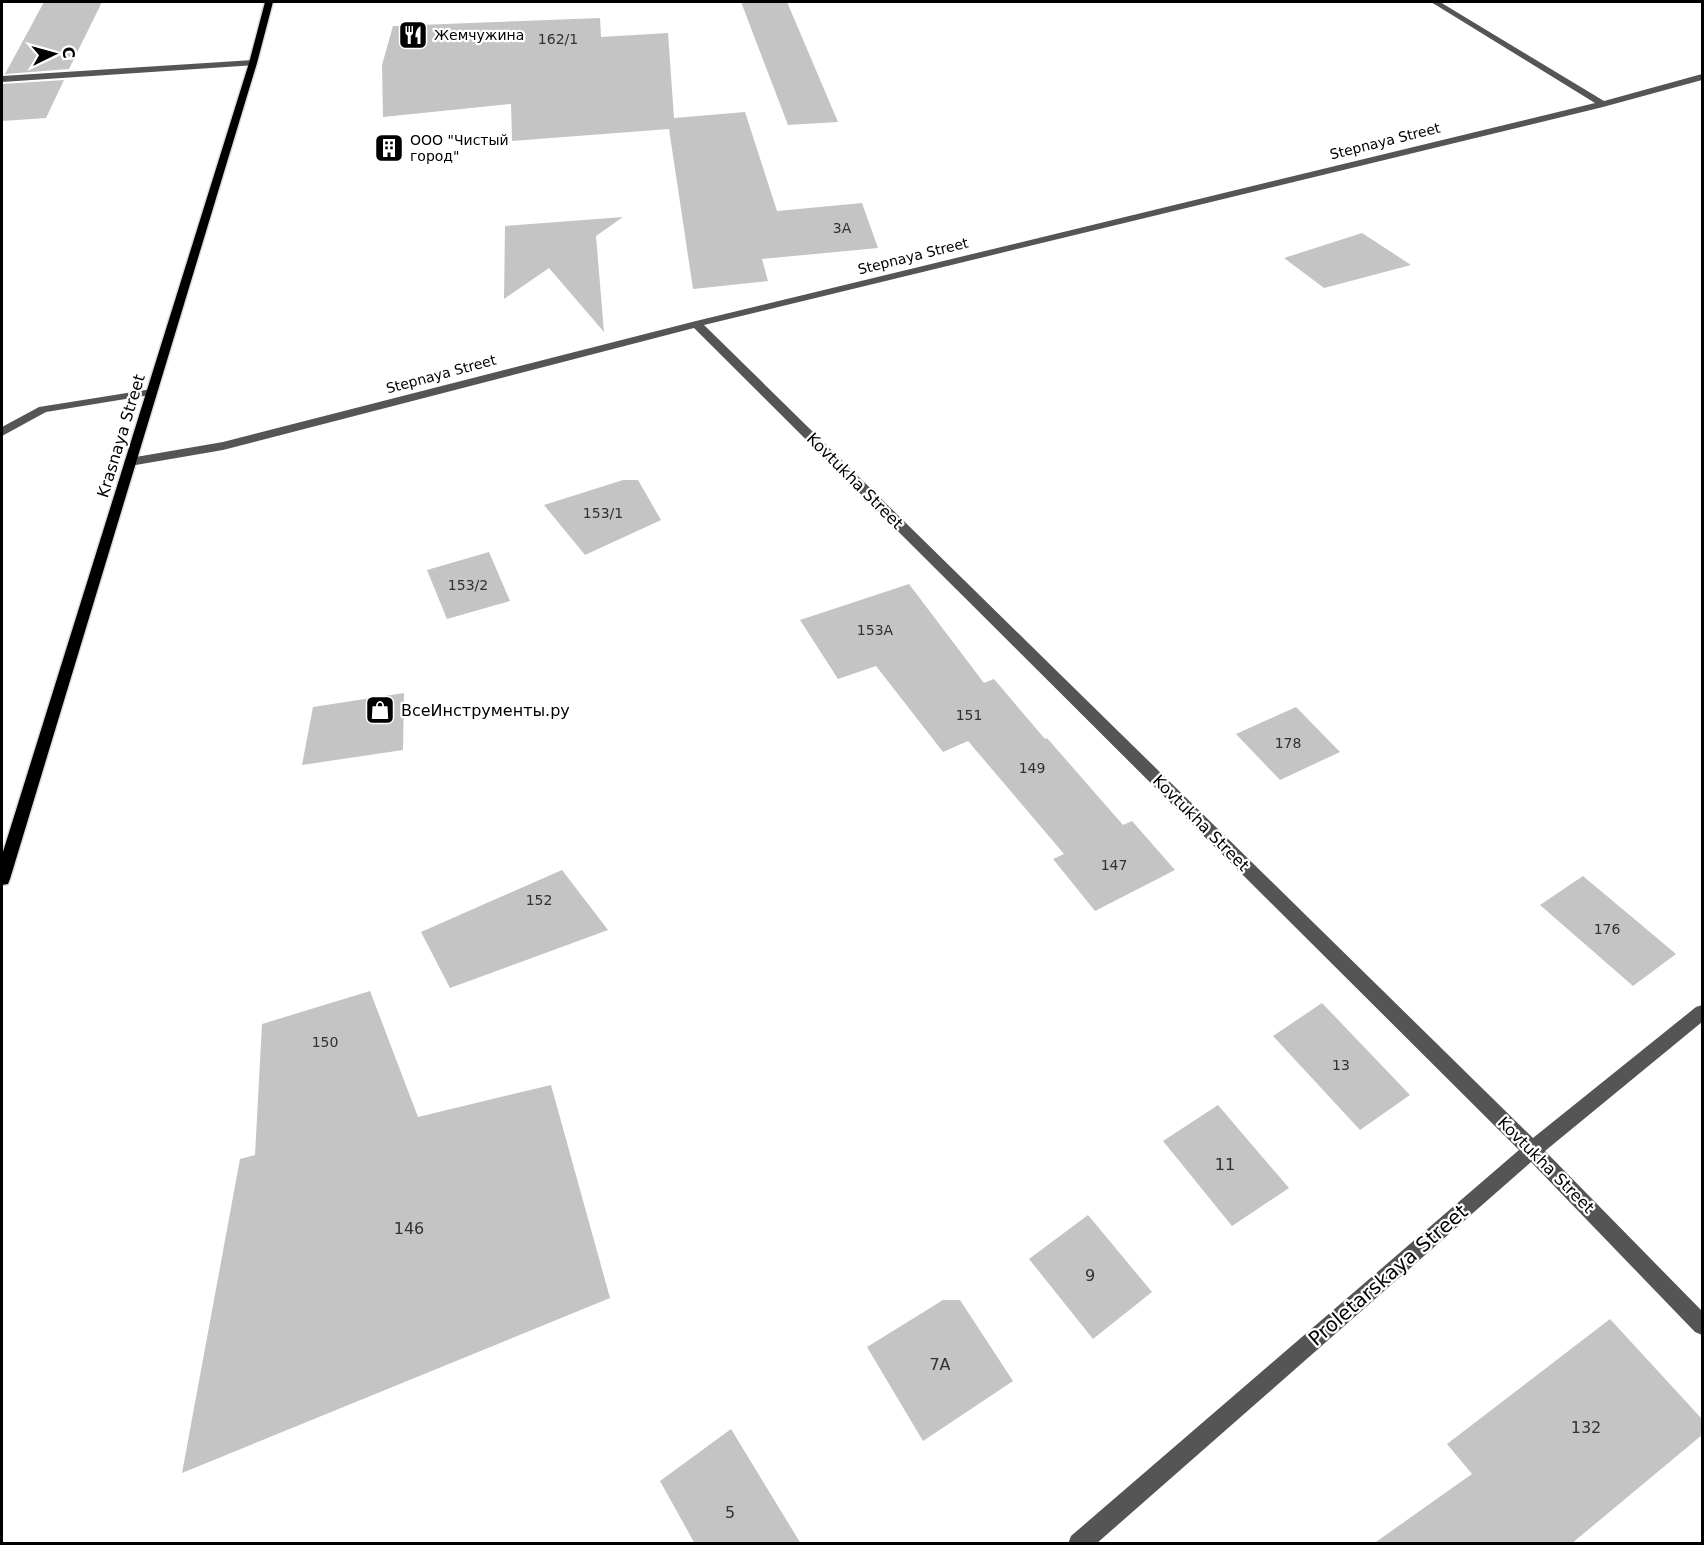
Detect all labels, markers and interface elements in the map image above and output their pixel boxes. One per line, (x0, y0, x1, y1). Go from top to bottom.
restaurant icon: Жемчужина (397, 19, 429, 51)
north arrow (24, 24, 84, 84)
place label: Жемчужина (434, 27, 524, 43)
house number: 162/1 (538, 31, 578, 47)
text: С (58, 46, 78, 59)
street label: Stepnaya Street (1328, 119, 1442, 162)
building icon: ООО "Чистый город" (373, 132, 405, 164)
place label: ООО "Чистый город" (410, 132, 509, 164)
house number: 3А (833, 220, 852, 236)
street label: Stepnaya Street (856, 234, 970, 277)
street label: Stepnaya Street (384, 351, 498, 396)
street label: Krasnaya Street (93, 372, 149, 500)
street label: Kovtukha Street (803, 429, 907, 533)
house number: 153/1 (583, 505, 623, 521)
house number: 153/2 (448, 577, 488, 593)
house number: 153А (857, 622, 894, 638)
shop icon: ВсеИнструменты.ру (364, 694, 396, 726)
place label: ВсеИнструменты.ру (401, 701, 570, 720)
house number: 151 (956, 707, 982, 723)
house number: 178 (1275, 735, 1301, 751)
house number: 149 (1019, 760, 1045, 776)
street label: Kovtukha Street (1149, 771, 1253, 875)
house number: 147 (1101, 857, 1127, 873)
house number: 152 (526, 892, 552, 908)
house number: 176 (1594, 921, 1620, 937)
house number: 150 (312, 1034, 338, 1050)
house number: 13 (1332, 1057, 1350, 1073)
street label: Kovtukha Street (1494, 1113, 1598, 1217)
house number: 11 (1215, 1155, 1235, 1174)
street label: Proletarskaya Street (1304, 1199, 1473, 1351)
house number: 146 (394, 1219, 424, 1238)
house number: 9 (1085, 1266, 1095, 1285)
house number: 7А (929, 1355, 951, 1374)
house number: 132 (1571, 1418, 1601, 1437)
house number: 5 (725, 1503, 735, 1522)

